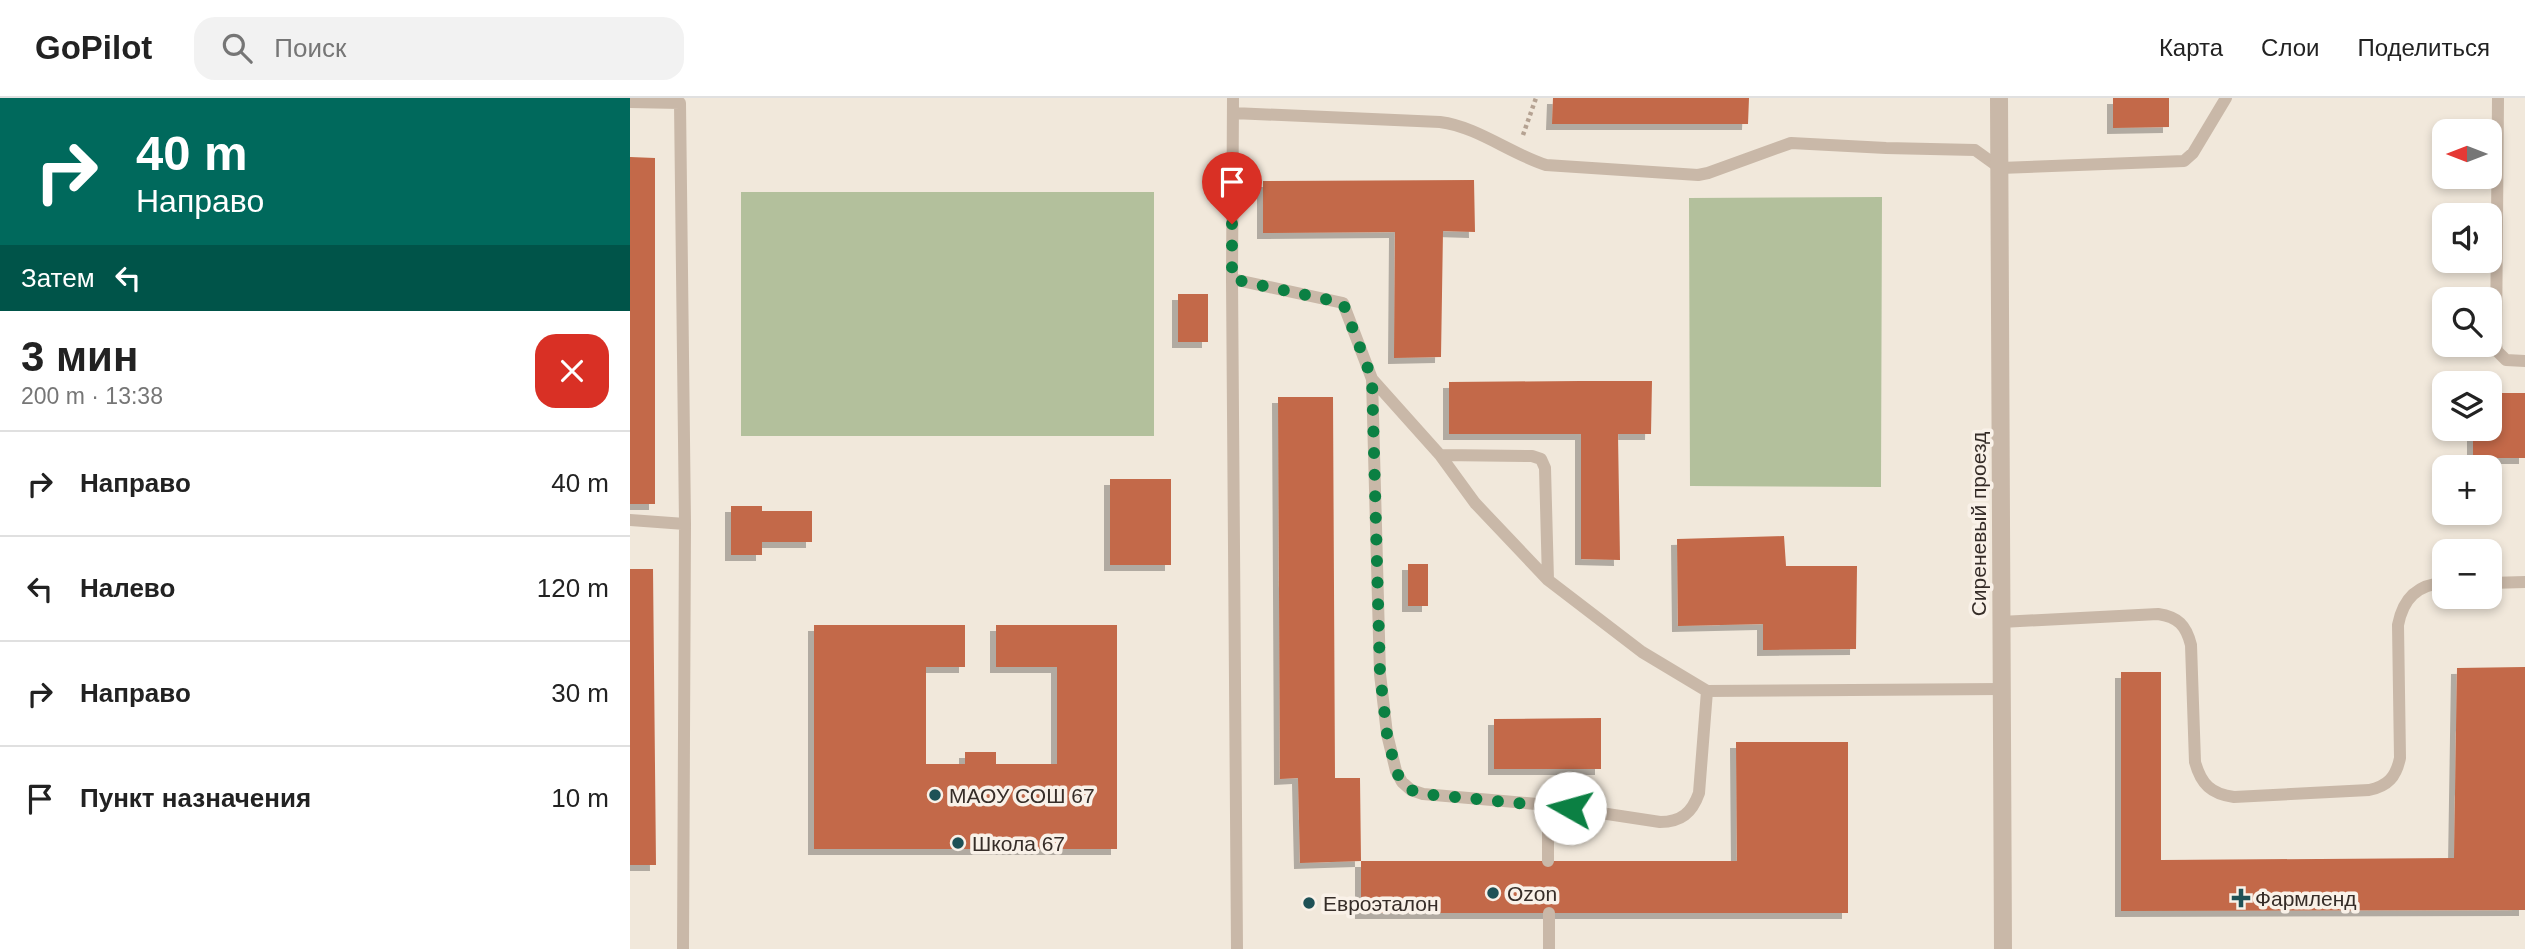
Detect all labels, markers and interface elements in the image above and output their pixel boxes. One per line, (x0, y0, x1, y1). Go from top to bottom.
search box (194, 17, 684, 80)
text: GoPilot (35, 29, 152, 66)
icon: search (218, 29, 256, 67)
text: Поиск (274, 33, 346, 63)
text: Карта (2159, 34, 2223, 61)
text: Слои (2261, 34, 2319, 61)
text: Поделиться (2357, 34, 2490, 61)
north arrow (2432, 119, 2502, 189)
map controls (2432, 119, 2502, 609)
icon: right (21, 126, 112, 217)
text: 40 m (136, 126, 248, 180)
pin (1202, 152, 1262, 224)
icon: arrive (1213, 163, 1251, 201)
text: Направо (136, 183, 264, 219)
button: sound (2432, 203, 2502, 273)
icon: left (109, 259, 147, 297)
text: Затем (21, 263, 95, 293)
button: search (2432, 287, 2502, 357)
text: 3 мин (21, 333, 138, 380)
button: close (535, 334, 609, 408)
button: layers (2432, 371, 2502, 441)
text: 200 m · 13:38 (21, 383, 163, 409)
street label: Сиреневый проезд (1967, 432, 1990, 616)
button: + (2432, 455, 2502, 525)
icon: right (21, 465, 59, 503)
text: Направо (80, 468, 191, 498)
text: 40 m (551, 468, 609, 498)
button: − (2432, 539, 2502, 609)
icon: left (21, 570, 59, 608)
text: Налево (80, 573, 175, 603)
text: 120 m (537, 573, 609, 603)
icon: right (21, 675, 59, 713)
text: Направо (80, 678, 191, 708)
text: 30 m (551, 678, 609, 708)
position arrow (1533, 771, 1607, 845)
icon: arrive (21, 780, 59, 818)
text: Пункт назначения (80, 783, 311, 813)
text: 10 m (551, 783, 609, 813)
place label: МАОУ СОШ 67 (949, 784, 1095, 807)
marker: МАОУ СОШ 67 (927, 787, 943, 803)
place label: Школа 67 (972, 832, 1065, 855)
marker: Школа 67 (950, 835, 966, 851)
place label: Ozon (1507, 882, 1557, 905)
marker: Ozon (1485, 885, 1501, 901)
place label: Фармленд (2255, 887, 2357, 910)
marker: Фармленд (2233, 890, 2249, 906)
place label: Евроэталон (1323, 892, 1439, 915)
marker: Евроэталон (1301, 895, 1317, 911)

